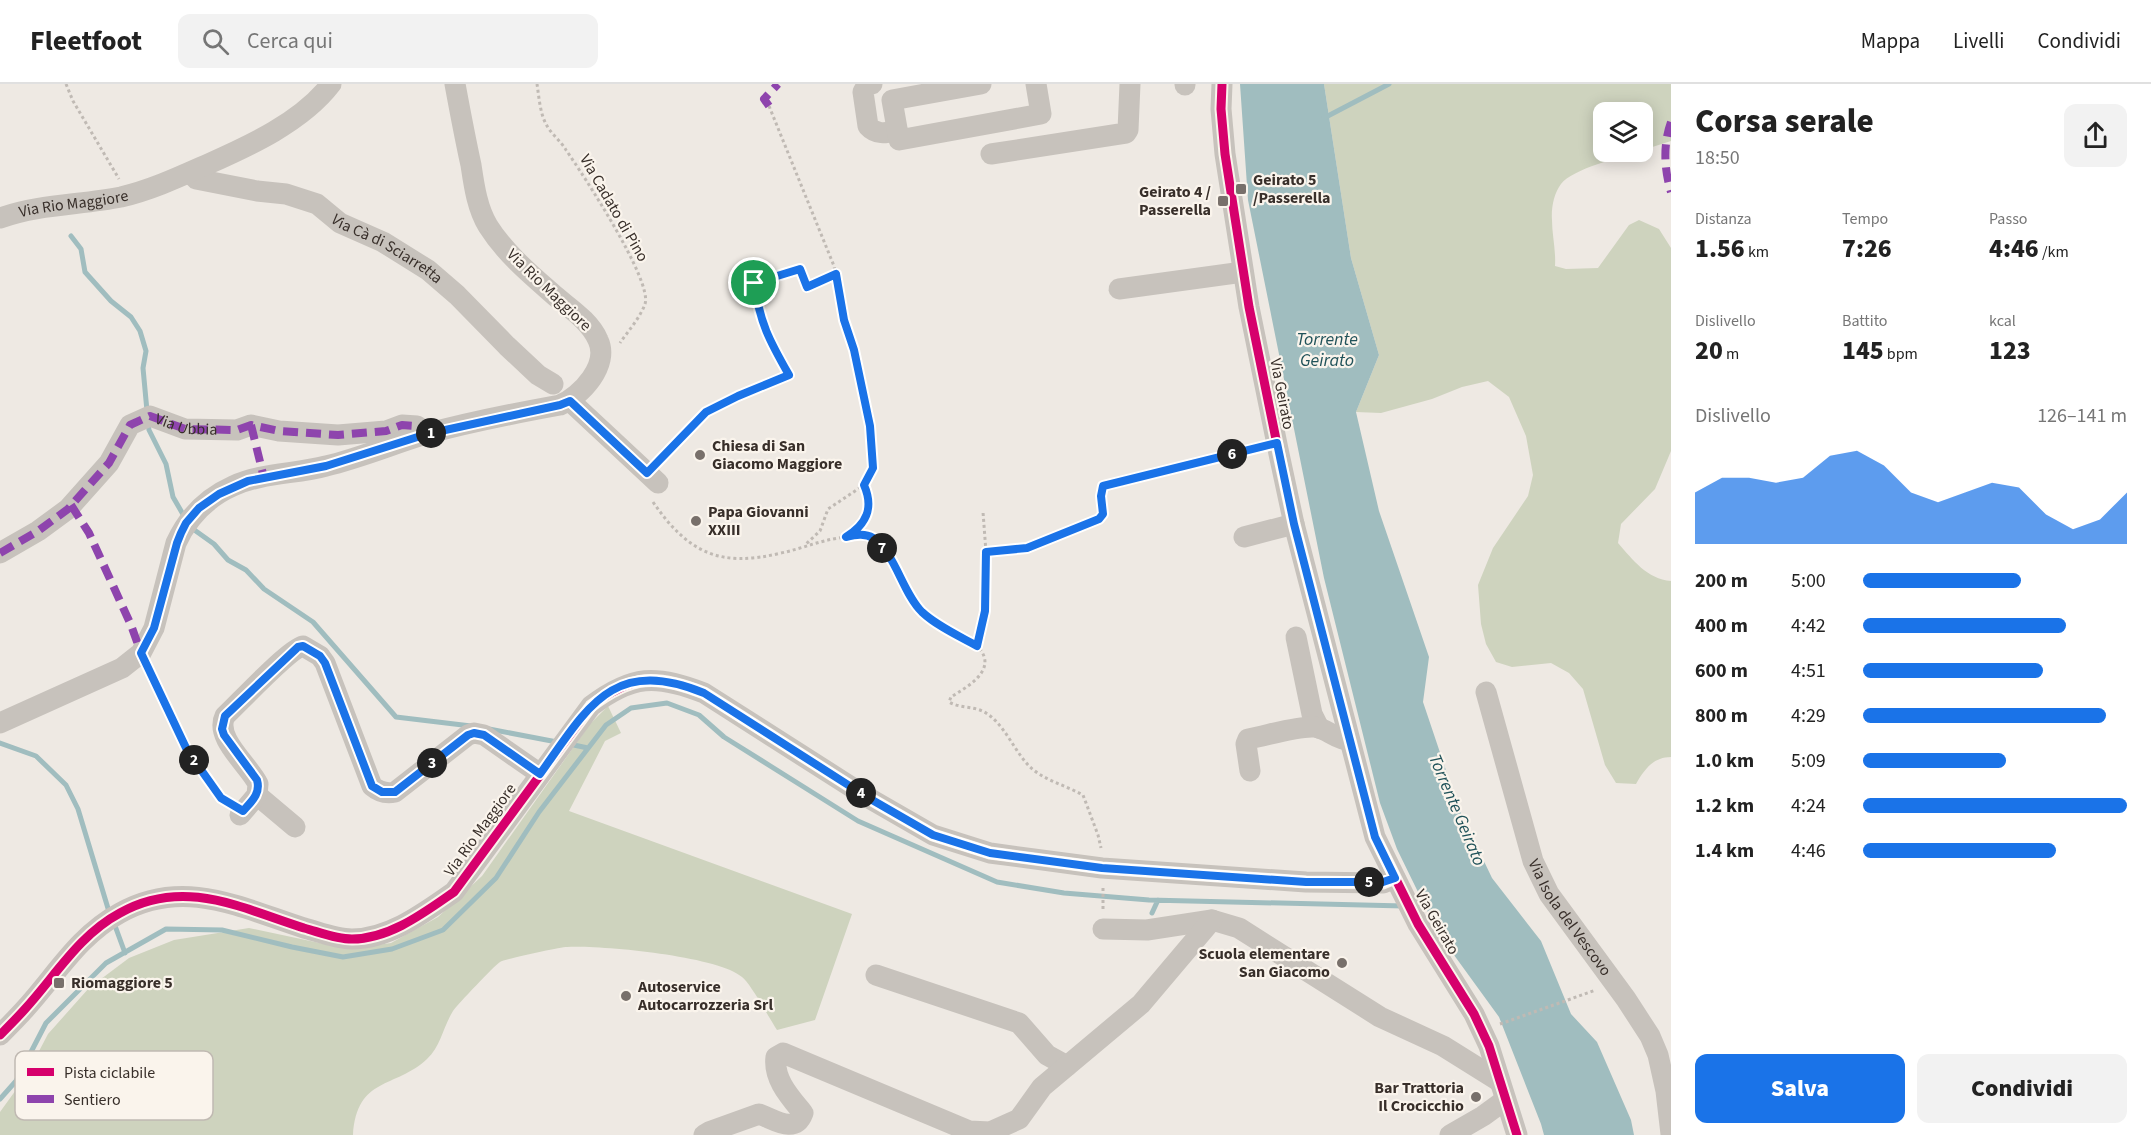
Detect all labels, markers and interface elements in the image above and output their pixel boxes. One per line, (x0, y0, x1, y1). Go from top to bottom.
search box (178, 14, 598, 68)
text: Fleetfoot (30, 21, 142, 61)
icon: search (199, 25, 232, 58)
text: Cerca qui (247, 25, 333, 57)
text: Mappa (1861, 26, 1920, 56)
text: Livelli (1953, 26, 2005, 56)
text: Condividi (2038, 26, 2121, 56)
text: Corsa serale (1695, 98, 1874, 145)
map controls (1593, 102, 1653, 162)
button: layers (1593, 102, 1653, 162)
button: share (2064, 104, 2127, 167)
text: 18:50 (1695, 144, 1740, 172)
street label: Via Cadato di Pino (574, 150, 654, 266)
place label: Geirato 5 /Passerella (1253, 169, 1330, 209)
place label: Geirato 4 / Passerella (1139, 181, 1211, 221)
marker: Geirato 5 /Passerella (1234, 182, 1248, 196)
street label: Via Rio Maggiore (17, 185, 131, 223)
marker: Geirato 4 / Passerella (1216, 194, 1230, 208)
text: Distanza (1695, 208, 1752, 230)
text: Tempo (1842, 208, 1888, 230)
text: Passo (1989, 208, 2028, 230)
street label: Via Cà di Sciarretta (326, 209, 447, 289)
text: 1.56 (1695, 230, 1745, 267)
text: 7:26 (1842, 230, 1892, 267)
text: 4:46 (1989, 230, 2039, 267)
text: km (1745, 241, 1769, 263)
text: /km (2039, 241, 2069, 263)
street label: Via Rio Maggiore (502, 244, 596, 336)
pin (728, 257, 779, 308)
icon: arrive (737, 266, 770, 299)
text: Dislivello (1695, 310, 1756, 332)
text: Battito (1842, 310, 1888, 332)
text: kcal (1989, 310, 2016, 332)
water label: Torrente Geirato (1296, 327, 1358, 373)
text: 20 (1695, 332, 1723, 369)
text: 145 (1842, 332, 1884, 369)
text: 123 (1989, 332, 2031, 369)
text: m (1723, 343, 1739, 365)
text: bpm (1884, 343, 1918, 365)
street label: Via Geirato (1264, 357, 1300, 431)
text: Dislivello (1695, 402, 1771, 430)
text: 126–141 m (2037, 402, 2127, 430)
street label: Via Ubbia (152, 408, 218, 441)
pin: 1 (416, 418, 446, 448)
text: 1 (427, 422, 435, 444)
place label: Chiesa di San Giacomo Maggiore (712, 435, 842, 475)
pin: 6 (1217, 439, 1247, 469)
text: 6 (1228, 443, 1236, 465)
marker: Chiesa di San Giacomo Maggiore (693, 448, 707, 462)
place label: Papa Giovanni XXIII (708, 501, 809, 541)
marker: Papa Giovanni XXIII (689, 514, 703, 528)
pin: 7 (867, 533, 897, 563)
text: 7 (878, 537, 886, 559)
text: 200 m (1695, 567, 1748, 595)
text: 5:00 (1791, 567, 1826, 595)
text: 400 m (1695, 612, 1748, 640)
text: 4:42 (1791, 612, 1826, 640)
text: 600 m (1695, 657, 1748, 685)
text: 4:51 (1791, 657, 1826, 685)
text: 800 m (1695, 702, 1748, 730)
text: 4:29 (1791, 702, 1826, 730)
pin: 2 (179, 745, 209, 775)
text: 1.0 km (1695, 747, 1754, 775)
text: 5:09 (1791, 747, 1826, 775)
pin: 3 (417, 748, 447, 778)
text: 2 (190, 749, 198, 771)
water label: Torrente Geirato (1422, 750, 1492, 870)
text: 3 (428, 752, 436, 774)
pin: 4 (846, 778, 876, 808)
street label: Via Rio Maggiore (439, 779, 521, 881)
text: 4 (857, 782, 865, 804)
text: 1.2 km (1695, 792, 1754, 820)
text: 4:24 (1791, 792, 1826, 820)
text: 1.4 km (1695, 837, 1754, 865)
text: 4:46 (1791, 837, 1826, 865)
street label: Via Isola del Vescovo (1523, 855, 1617, 981)
pin: 5 (1354, 867, 1384, 897)
text: 5 (1365, 871, 1373, 893)
street label: Via Geirato (1409, 885, 1465, 959)
place label: Scuola elementare San Giacomo (1198, 943, 1330, 983)
marker: Scuola elementare San Giacomo (1335, 956, 1349, 970)
place label: Riomaggiore 5 (71, 972, 173, 994)
marker: Riomaggiore 5 (52, 976, 66, 990)
place label: Autoservice Autocarrozzeria Srl (637, 976, 773, 1016)
marker: Autoservice Autocarrozzeria Srl (619, 989, 633, 1003)
legend (15, 1051, 213, 1120)
button: Salva (1695, 1054, 1905, 1123)
button: Condividi (1917, 1054, 2127, 1123)
text: Pista ciclabile (64, 1062, 155, 1084)
place label: Bar Trattoria Il Crocicchio (1374, 1077, 1464, 1117)
text: Sentiero (64, 1089, 121, 1111)
marker: Bar Trattoria Il Crocicchio (1469, 1090, 1483, 1104)

